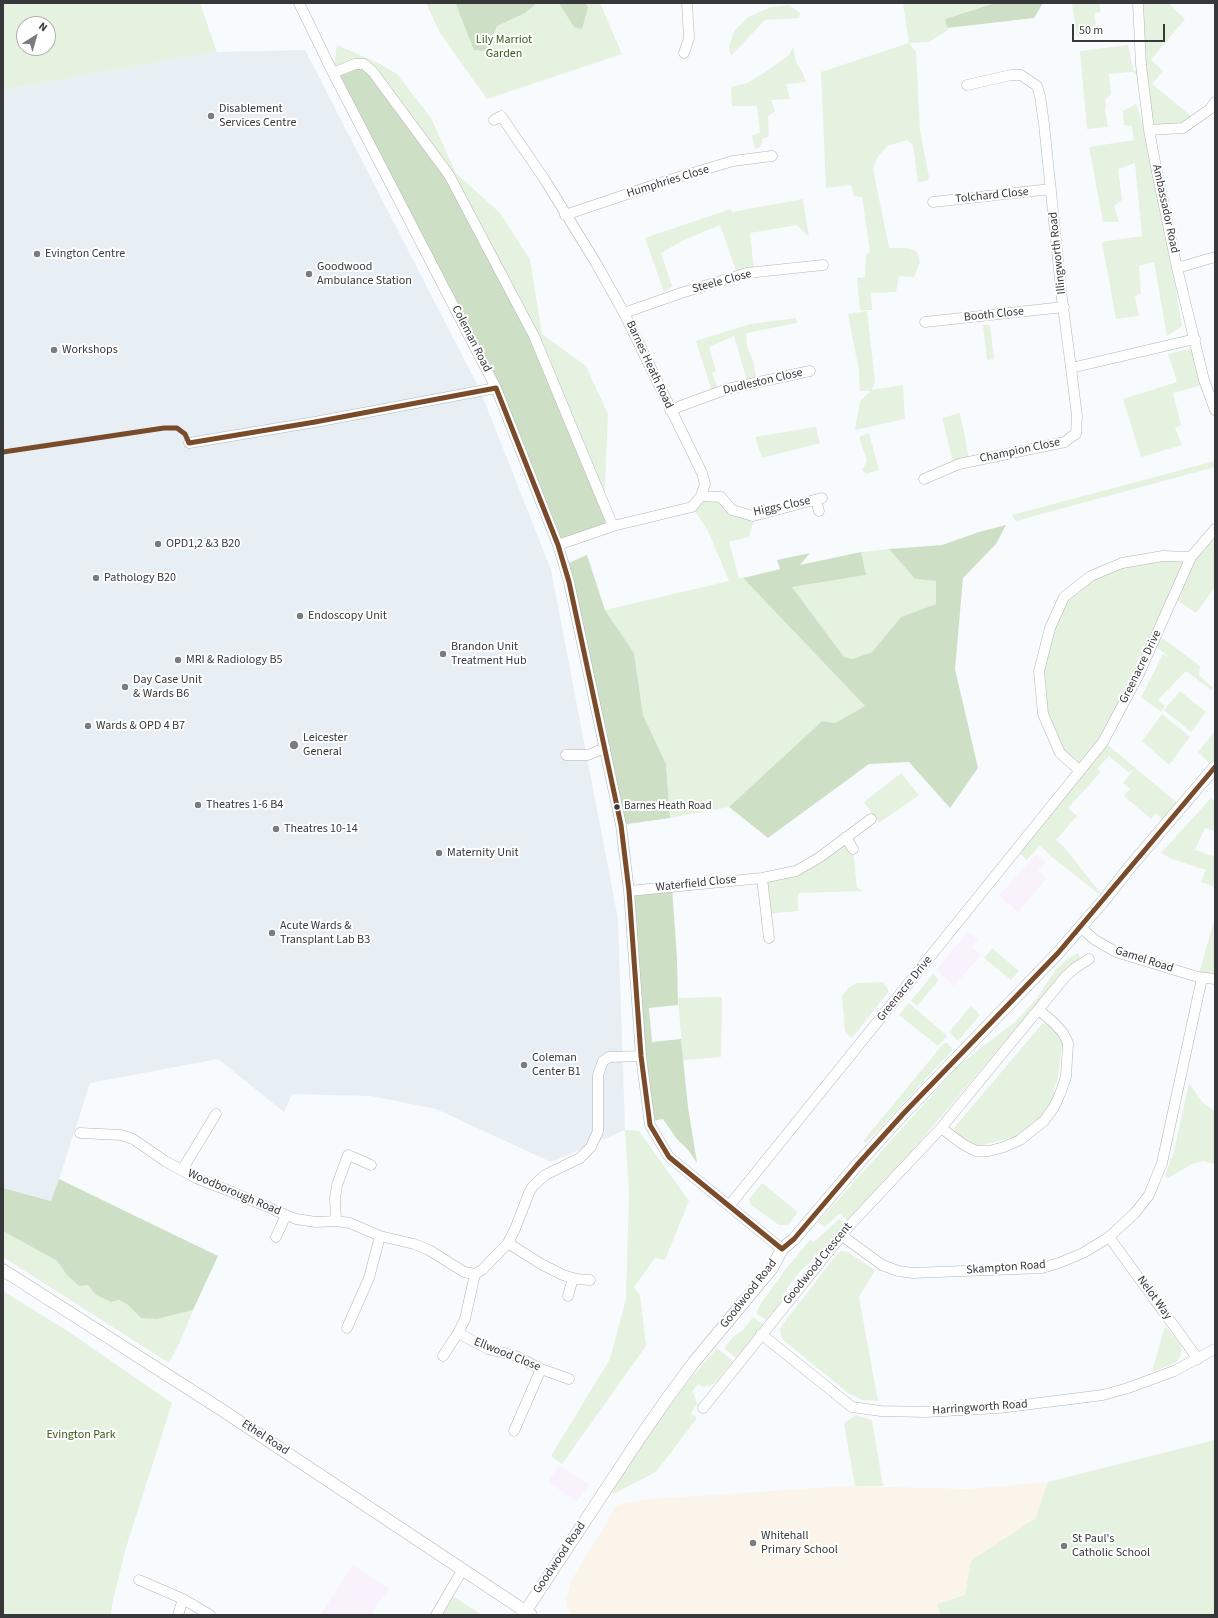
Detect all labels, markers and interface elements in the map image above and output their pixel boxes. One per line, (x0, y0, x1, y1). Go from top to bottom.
north arrow (16, 16, 56, 56)
scale bar (1074, 16, 1167, 42)
text: N (35, 19, 50, 35)
text: 50 m (1079, 22, 1103, 39)
park label: Lily Marriot Garden (476, 33, 532, 61)
place label: Disablement Services Centre (219, 102, 296, 130)
marker: Disablement Services Centre (206, 111, 216, 121)
street label: Humphries Close (625, 163, 711, 201)
street label: Ambassador Road (1149, 163, 1181, 255)
street label: Tolchard Close (955, 185, 1029, 207)
street label: Illingworth Road (1047, 211, 1069, 295)
place label: Evington Centre (45, 247, 125, 261)
marker: Evington Centre (32, 249, 42, 259)
place label: Goodwood Ambulance Station (317, 260, 412, 288)
street label: Steele Close (691, 267, 753, 297)
marker: Goodwood Ambulance Station (304, 269, 314, 279)
street label: Coleman Road (448, 303, 494, 375)
street label: Booth Close (963, 305, 1025, 325)
street label: Barnes Heath Road (622, 319, 676, 411)
place label: Workshops (62, 343, 118, 357)
marker: Workshops (49, 345, 59, 355)
street label: Dudleston Close (722, 366, 804, 398)
street label: Champion Close (978, 435, 1062, 467)
street label: Higgs Close (752, 494, 812, 520)
place label: OPD1,2 &3 B20 (166, 537, 240, 551)
marker: OPD1,2 &3 B20 (153, 539, 163, 549)
place label: Pathology B20 (104, 571, 176, 585)
marker: Pathology B20 (91, 573, 101, 583)
place label: Endoscopy Unit (308, 609, 387, 623)
marker: Endoscopy Unit (295, 611, 305, 621)
street label: Greenacre Drive (1117, 628, 1165, 706)
place label: Brandon Unit Treatment Hub (451, 640, 527, 668)
marker: Brandon Unit Treatment Hub (438, 649, 448, 659)
place label: MRI & Radiology B5 (186, 653, 283, 667)
marker: MRI & Radiology B5 (173, 655, 183, 665)
place label: Day Case Unit & Wards B6 (133, 673, 202, 701)
marker: Day Case Unit & Wards B6 (120, 682, 130, 692)
place label: Wards & OPD 4 B7 (96, 719, 185, 733)
marker: Wards & OPD 4 B7 (83, 721, 93, 731)
place label: Leicester General (303, 731, 348, 759)
marker: Leicester General (288, 739, 300, 751)
place label: Theatres 1-6 B4 (206, 798, 283, 812)
marker: Theatres 1-6 B4 (193, 800, 203, 810)
place label: Barnes Heath Road (624, 800, 711, 814)
marker: Barnes Heath Road (612, 802, 622, 812)
place label: Theatres 10-14 (284, 822, 358, 836)
marker: Theatres 10-14 (271, 824, 281, 834)
place label: Maternity Unit (447, 846, 519, 860)
marker: Maternity Unit (434, 848, 444, 858)
street label: Waterfield Close (655, 873, 737, 895)
place label: Acute Wards & Transplant Lab B3 (280, 919, 370, 947)
marker: Acute Wards & Transplant Lab B3 (267, 928, 277, 938)
street label: Gamel Road (1113, 944, 1175, 976)
street label: Greenacre Drive (874, 953, 936, 1025)
place label: Coleman Center B1 (532, 1051, 581, 1079)
marker: Coleman Center B1 (519, 1060, 529, 1070)
street label: Woodborough Road (185, 1167, 283, 1219)
street label: Goodwood Crescent (781, 1220, 855, 1308)
street label: Goodwood Road (718, 1257, 780, 1331)
street label: Skampton Road (966, 1258, 1046, 1278)
street label: Nelot Way (1133, 1273, 1175, 1323)
street label: Ellwood Close (472, 1335, 542, 1375)
street label: Harringworth Road (932, 1397, 1028, 1419)
street label: Ethel Road (239, 1417, 291, 1459)
park label: Evington Park (46, 1428, 116, 1442)
street label: Goodwood Road (531, 1519, 589, 1597)
place label: Whitehall Primary School (761, 1529, 838, 1557)
place label: St Paul's Catholic School (1072, 1532, 1150, 1560)
marker: Whitehall Primary School (748, 1538, 758, 1548)
marker: St Paul's Catholic School (1059, 1541, 1069, 1551)

